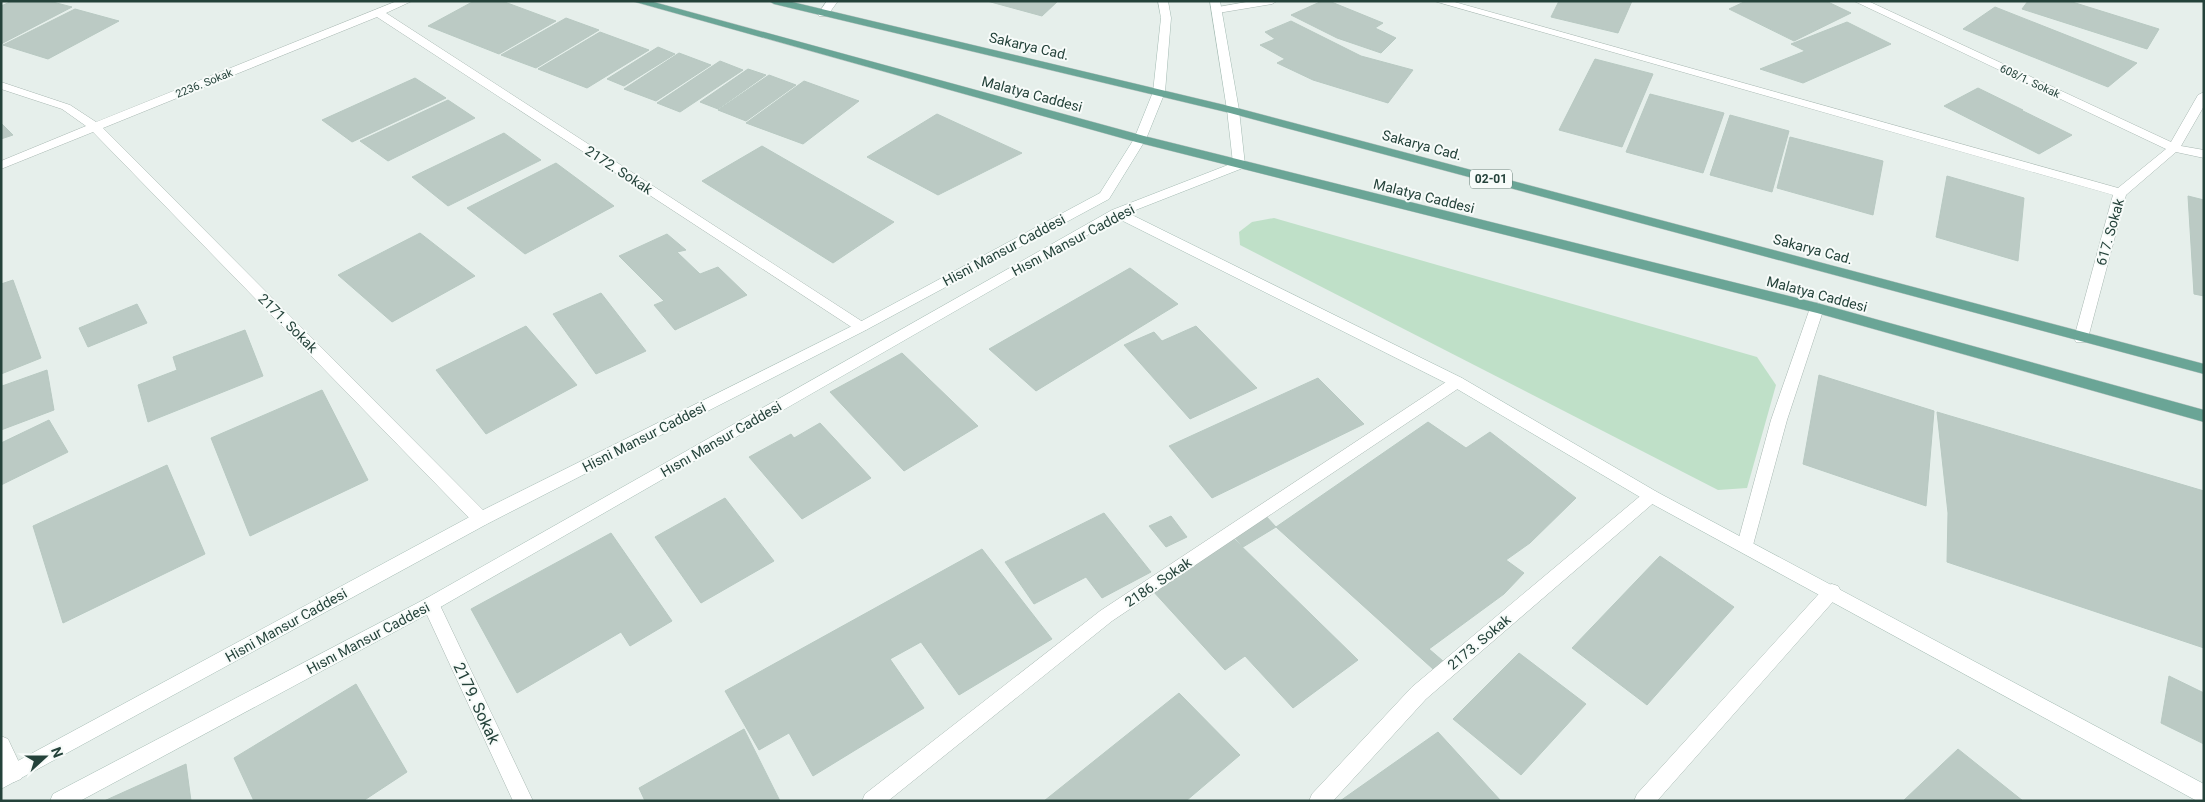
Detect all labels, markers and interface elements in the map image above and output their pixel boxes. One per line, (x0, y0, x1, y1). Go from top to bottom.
street label: Sakarya Cad. (988, 29, 1070, 63)
street label: 608/1. Sokak (1998, 62, 2062, 101)
street label: 2236. Sokak (174, 66, 235, 101)
street label: Malatya Caddesi (980, 73, 1084, 115)
street label: Sakarya Cad. (1381, 127, 1463, 163)
street label: 2172. Sokak (582, 142, 656, 198)
road number: 02-01 (1470, 170, 1512, 188)
street label: Malatya Caddesi (1372, 176, 1476, 216)
street label: 617. Sokak (2093, 196, 2127, 267)
street label: Hısnı Mansur Caddesi (1009, 201, 1137, 279)
street label: Hisni Mansur Caddesi (940, 211, 1068, 289)
street label: Sakarya Cad. (1772, 231, 1854, 267)
street label: Malatya Caddesi (1765, 273, 1869, 315)
street label: 2171. Sokak (255, 290, 321, 356)
street label: Hısnı Mansur Caddesi (658, 398, 784, 480)
street label: Hisni Mansur Caddesi (580, 399, 708, 475)
street label: 2186. Sokak (1122, 553, 1195, 610)
street label: Hisni Mansur Caddesi (222, 585, 350, 665)
street label: Hısnı Mansur Caddesi (304, 599, 432, 677)
street label: 2173. Sokak (1444, 611, 1514, 673)
street label: 2179. Sokak (449, 659, 504, 748)
north arrow (20, 732, 70, 782)
text: N (48, 745, 66, 760)

